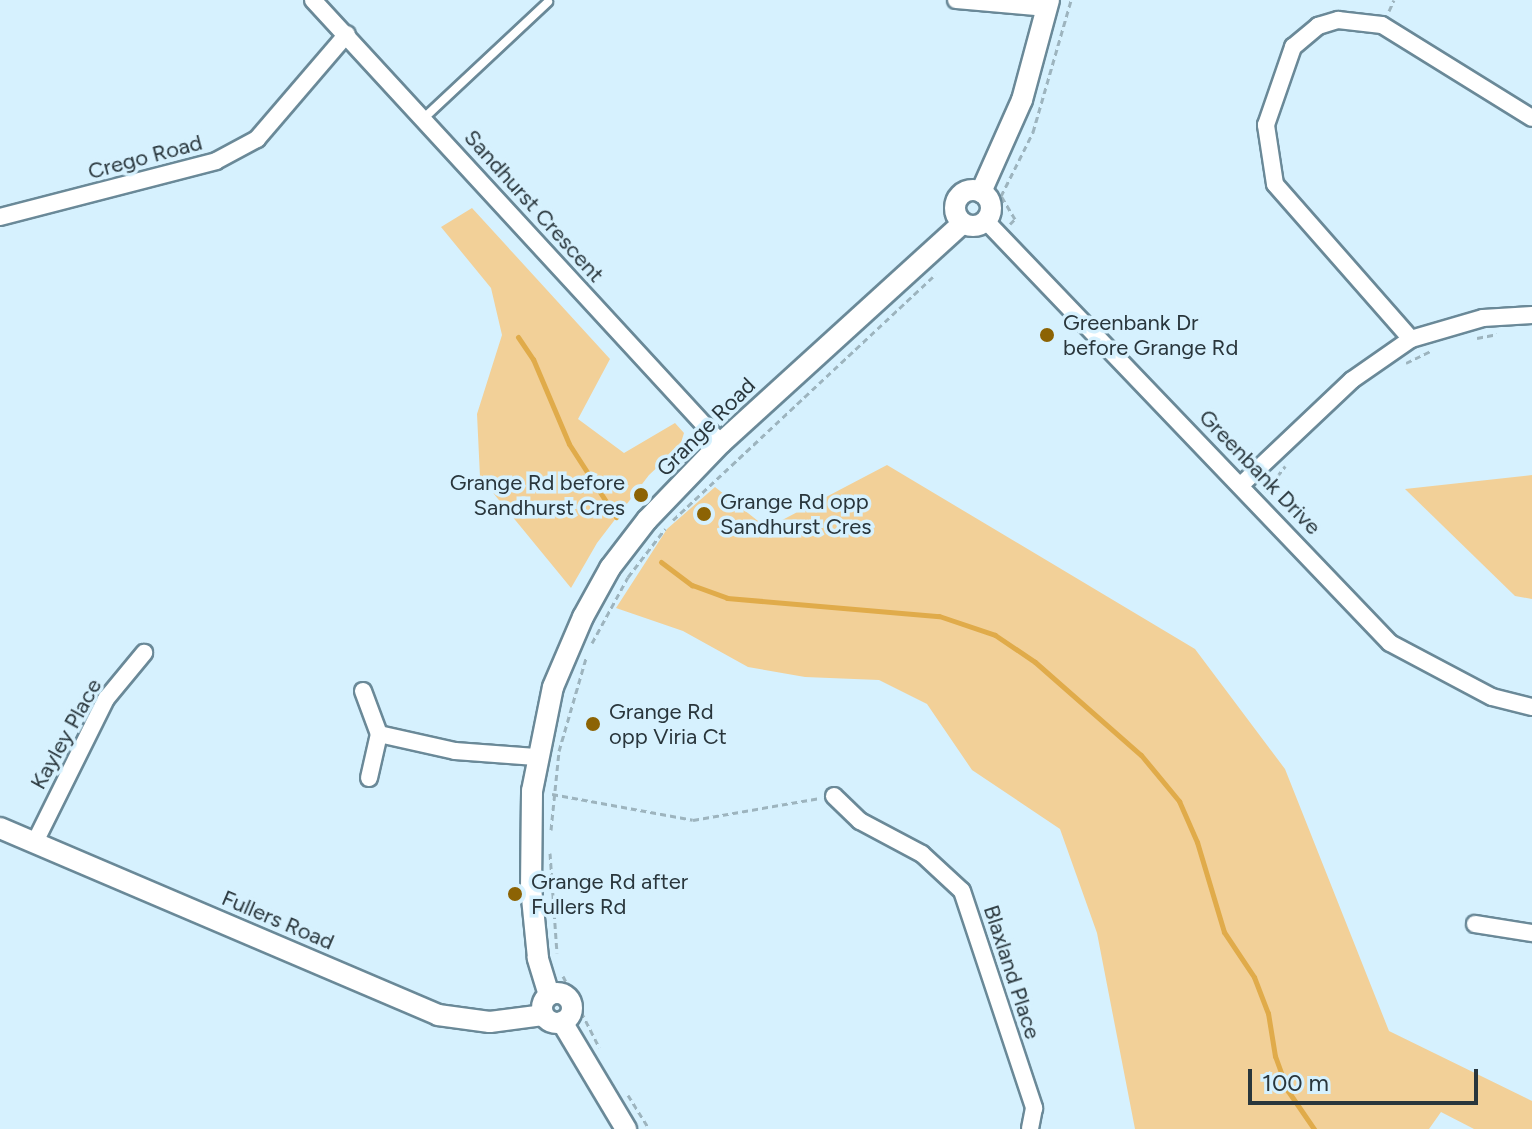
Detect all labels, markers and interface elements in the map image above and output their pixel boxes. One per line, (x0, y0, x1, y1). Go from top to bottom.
street label: Sandhurst Crescent (459, 124, 609, 288)
street label: Crego Road (85, 129, 205, 185)
place label: Greenbank Dr before Grange Rd (1063, 309, 1238, 360)
marker: Greenbank Dr before Grange Rd (1038, 326, 1056, 344)
street label: Grange Road (651, 372, 761, 482)
street label: Greenbank Drive (1194, 404, 1326, 540)
place label: Grange Rd before Sandhurst Cres (450, 469, 625, 520)
marker: Grange Rd before Sandhurst Cres (632, 486, 650, 504)
place label: Grange Rd opp Sandhurst Cres (720, 488, 871, 540)
marker: Grange Rd opp Sandhurst Cres (695, 505, 713, 523)
street label: Kayley Place (25, 674, 107, 794)
place label: Grange Rd opp Viria Ct (609, 698, 727, 750)
marker: Grange Rd opp Viria Ct (584, 715, 602, 733)
place label: Grange Rd after Fullers Rd (531, 868, 688, 920)
street label: Fullers Road (218, 885, 338, 955)
marker: Grange Rd after Fullers Rd (506, 885, 524, 903)
street label: Blaxland Place (978, 902, 1046, 1042)
scale bar (1252, 1053, 1482, 1103)
text: 100 m (1262, 1068, 1329, 1097)

